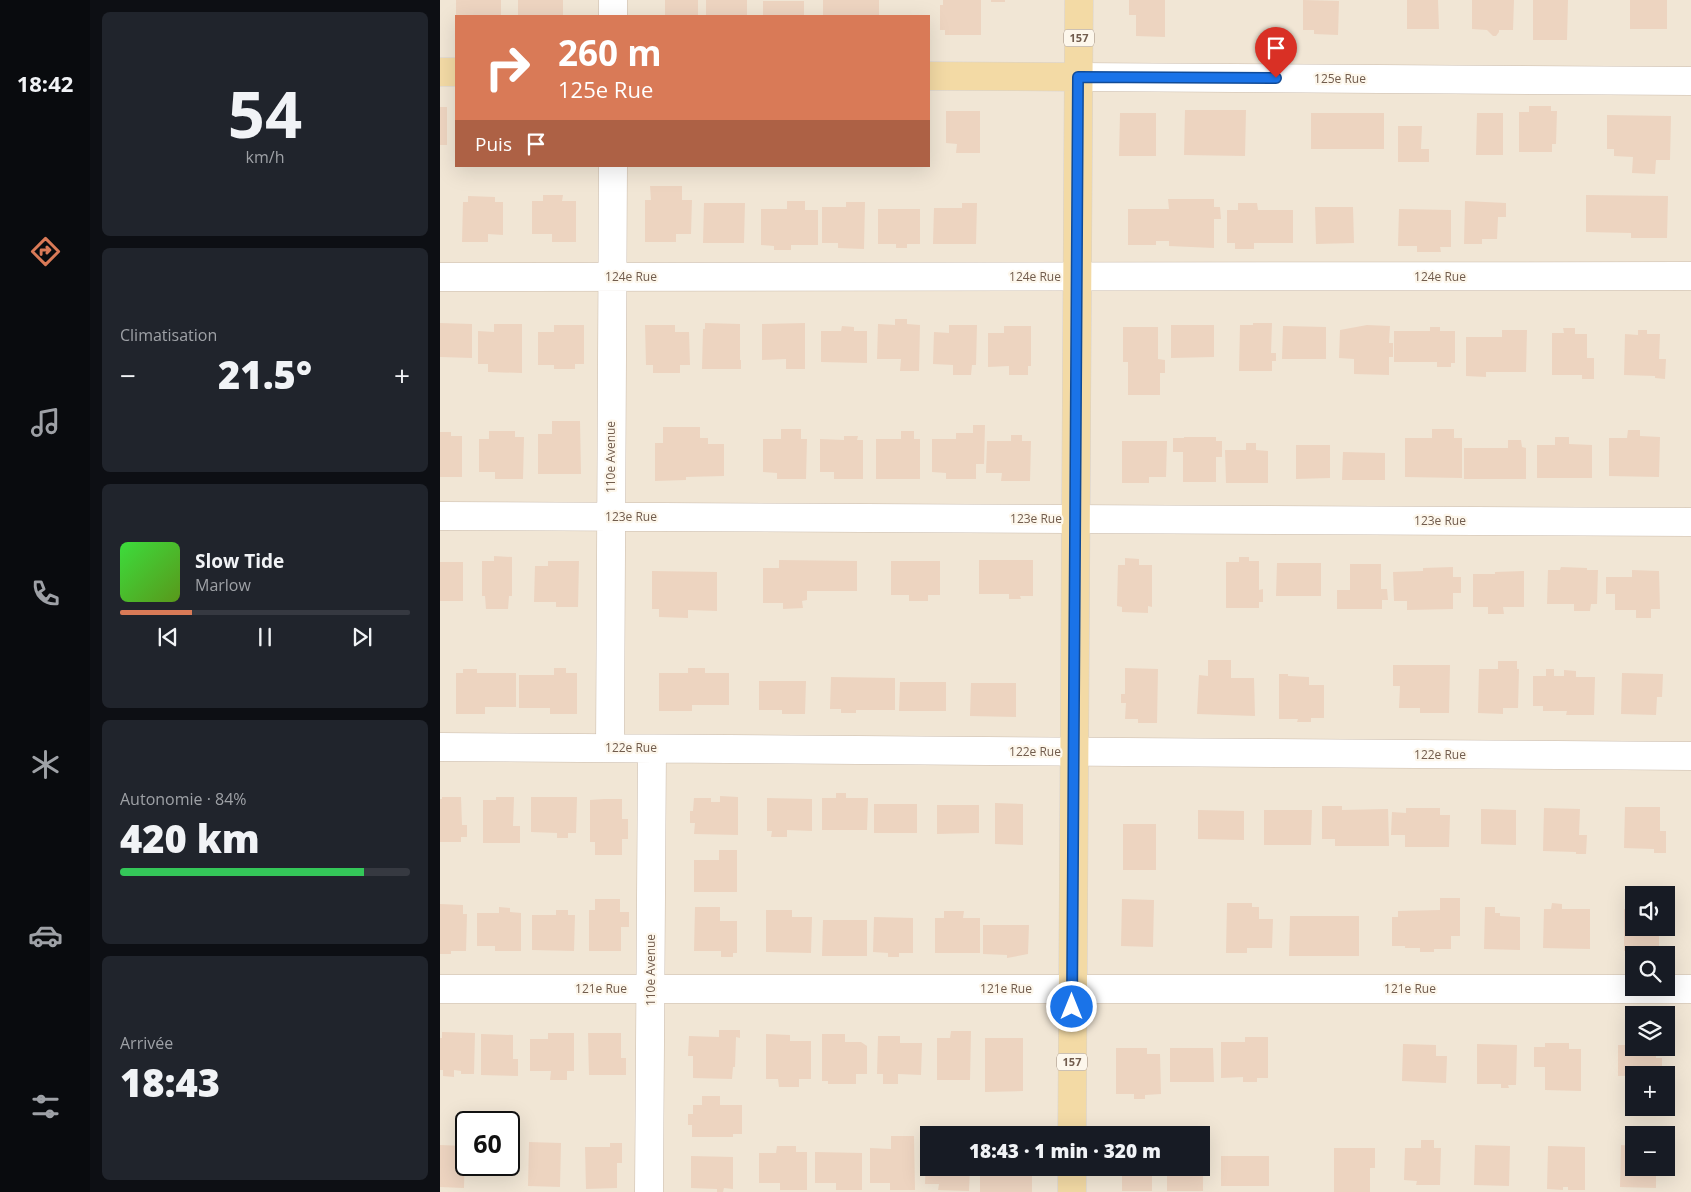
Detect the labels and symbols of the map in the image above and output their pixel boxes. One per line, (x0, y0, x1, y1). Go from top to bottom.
pin (1255, 27, 1297, 78)
road number: 157 (1064, 29, 1094, 46)
street label: 125e Rue (1314, 70, 1366, 87)
street label: 124e Rue (605, 268, 657, 285)
street label: 124e Rue (1009, 268, 1061, 285)
street label: 124e Rue (1414, 268, 1466, 285)
street label: 110e Avenue (602, 421, 619, 493)
street label: 123e Rue (605, 508, 657, 525)
street label: 123e Rue (1010, 510, 1062, 527)
street label: 123e Rue (1414, 512, 1466, 529)
street label: 122e Rue (605, 739, 657, 756)
street label: 122e Rue (1009, 743, 1061, 760)
street label: 122e Rue (1414, 746, 1466, 763)
street label: 110e Avenue (642, 934, 659, 1006)
street label: 121e Rue (575, 980, 627, 997)
street label: 121e Rue (980, 980, 1032, 997)
position arrow (1045, 980, 1097, 1032)
street label: 121e Rue (1384, 980, 1436, 997)
road number: 157 (1057, 1054, 1087, 1070)
speed limit sign: 60 (455, 1111, 520, 1176)

